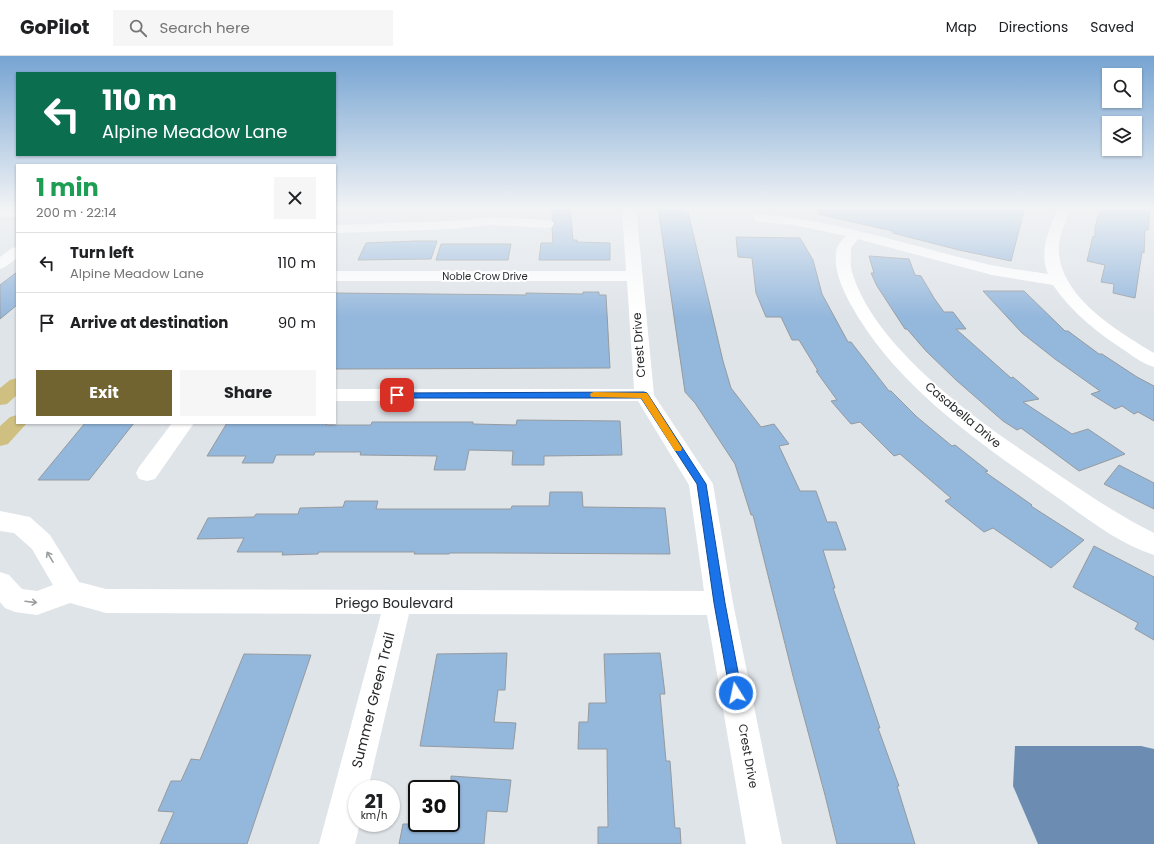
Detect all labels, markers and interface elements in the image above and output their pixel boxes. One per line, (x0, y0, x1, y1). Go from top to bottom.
search box (113, 10, 393, 46)
text: GoPilot (20, 14, 89, 41)
icon: search (127, 17, 149, 39)
text: Search here (159, 17, 250, 38)
text: Map (946, 17, 977, 37)
text: Directions (999, 17, 1068, 37)
text: Saved (1090, 17, 1134, 37)
map controls (1102, 68, 1142, 156)
button: search (1102, 68, 1142, 108)
text: 110 m (102, 81, 177, 120)
icon: left (36, 88, 88, 140)
button: layers (1102, 116, 1142, 156)
text: Alpine Meadow Lane (102, 119, 287, 144)
text: 1 min (36, 171, 99, 204)
button: close (274, 177, 316, 219)
text: 200 m · 22:14 (36, 203, 116, 222)
text: Turn left (70, 242, 134, 263)
icon: left (36, 252, 58, 274)
text: 110 m (278, 252, 316, 273)
text: Alpine Meadow Lane (70, 264, 204, 283)
street label: Noble Crow Drive (442, 269, 528, 284)
icon: arrive (36, 312, 58, 334)
text: Arrive at destination (70, 312, 228, 333)
text: 90 m (278, 312, 316, 333)
street label: Crest Drive (628, 312, 649, 378)
button: Exit (36, 370, 172, 416)
button: Share (180, 370, 316, 416)
pin (380, 378, 414, 412)
street label: Casabella Drive (922, 378, 1005, 452)
icon: arrive (386, 384, 408, 406)
one-way arrow (46, 551, 54, 563)
street label: Priego Boulevard (335, 593, 453, 613)
one-way arrow (24, 599, 37, 606)
street label: Summer Green Trail (346, 630, 400, 770)
position arrow (715, 672, 757, 714)
street label: Crest Drive (734, 722, 763, 789)
speed limit sign: 30 (408, 780, 460, 832)
text: 21 (365, 787, 383, 815)
text: km/h (361, 808, 387, 823)

